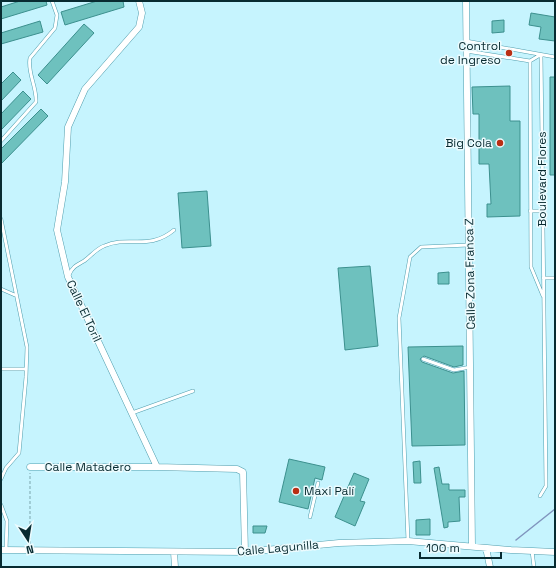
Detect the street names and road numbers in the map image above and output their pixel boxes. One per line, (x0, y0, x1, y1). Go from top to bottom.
street label: Boulevard Flores (534, 131, 550, 227)
street label: Calle Zona Franca Z (461, 218, 479, 330)
street label: Calle El Toril (63, 277, 105, 345)
street label: Calle Matadero (45, 459, 131, 475)
street label: Calle Lagunilla (236, 536, 320, 560)

